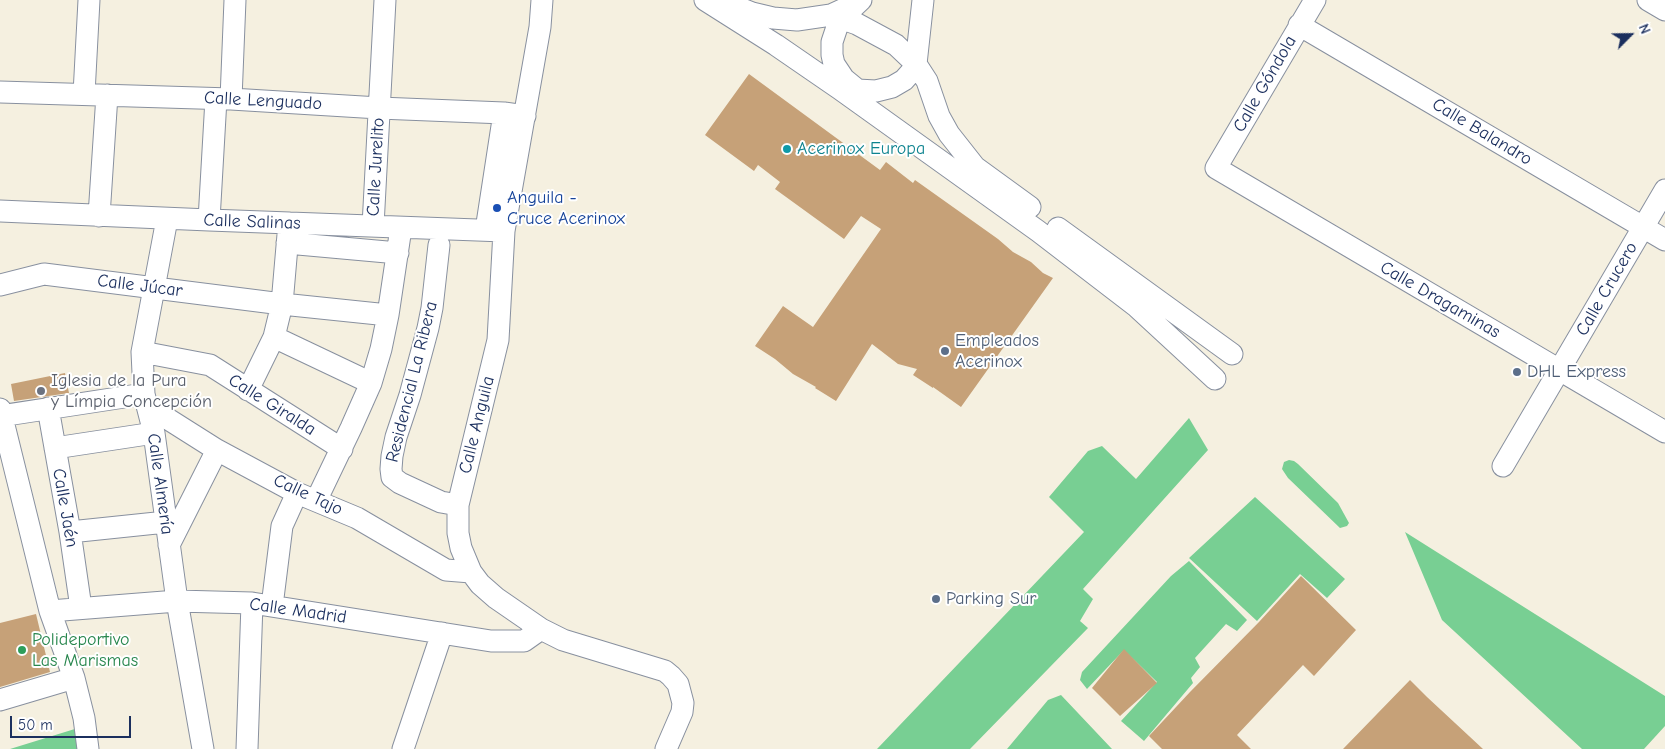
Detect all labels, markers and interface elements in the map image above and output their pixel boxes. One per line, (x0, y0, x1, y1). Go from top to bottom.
north arrow (1605, 10, 1655, 60)
text: N (1635, 21, 1654, 36)
street label: Calle Góndola (1229, 32, 1301, 136)
street label: Calle Lenguado (204, 87, 322, 115)
street label: Calle Balandro (1428, 94, 1536, 170)
street label: Calle Jurelito (363, 117, 389, 217)
place label: Acerinox Europa (797, 138, 925, 160)
marker: Acerinox Europa (781, 143, 793, 155)
place label: Anguila - Cruce Acerinox (507, 187, 625, 230)
marker: Anguila - Cruce Acerinox (491, 202, 503, 214)
street label: Calle Salinas (203, 210, 301, 234)
street label: Calle Crucero (1571, 238, 1643, 340)
street label: Calle Dragaminas (1376, 257, 1504, 343)
street label: Calle Júcar (96, 270, 184, 302)
street label: Residencial La Ribera (382, 299, 442, 465)
place label: Empleados Acerinox (955, 330, 1039, 372)
marker: Empleados Acerinox (939, 345, 951, 357)
place label: DHL Express (1527, 361, 1626, 383)
marker: DHL Express (1511, 366, 1523, 378)
place label: Iglesia de la Pura y Límpia Concepción (51, 370, 212, 412)
street label: Calle Giralda (224, 370, 320, 440)
street label: Calle Anguila (454, 374, 500, 476)
marker: Iglesia de la Pura y Límpia Concepción (35, 385, 47, 397)
street label: Calle Almería (142, 432, 178, 536)
street label: Calle Jaén (47, 467, 83, 549)
street label: Calle Tajo (270, 470, 346, 520)
place label: Parking Sur (946, 588, 1036, 610)
street label: Calle Madrid (248, 593, 348, 629)
marker: Parking Sur (930, 593, 942, 605)
place label: Polideportivo Las Marismas (32, 629, 138, 672)
marker: Polideportivo Las Marismas (16, 644, 28, 656)
scale bar (12, 706, 134, 738)
text: 50 m (18, 716, 53, 734)

